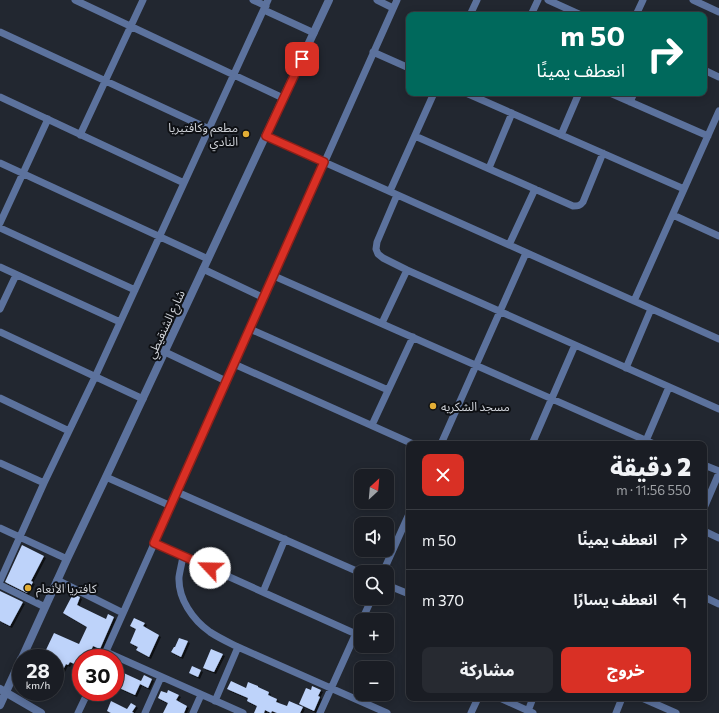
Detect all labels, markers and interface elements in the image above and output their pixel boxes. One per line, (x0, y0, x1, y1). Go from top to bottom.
text: 50 m (560, 18, 625, 52)
icon: right (639, 28, 691, 80)
pin (285, 42, 319, 76)
icon: arrive (291, 48, 313, 70)
text: انعطف يمينًا (537, 59, 625, 81)
place label: مطعم وكافتيريا النادي (168, 120, 238, 152)
marker: مطعم وكافتيريا النادي (241, 129, 251, 139)
street label: شارع الشنقيطي (143, 288, 190, 362)
place label: مسجد الشكريه (441, 399, 510, 414)
marker: مسجد الشكريه (428, 401, 438, 411)
text: 2 دقيقة (610, 452, 691, 481)
button: close (422, 454, 464, 496)
north arrow (354, 469, 394, 509)
map controls (354, 469, 394, 701)
text: 550 m · 11:56 (616, 482, 691, 498)
button: sound (354, 517, 394, 557)
icon: right (669, 529, 691, 551)
text: انعطف يمينًا (577, 530, 657, 548)
text: 50 m (422, 531, 456, 549)
position arrow (189, 547, 231, 589)
button: search (354, 565, 394, 605)
place label: كافتريا الأنعام (36, 581, 98, 598)
marker: كافتريا الأنعام (23, 583, 33, 593)
icon: left (669, 589, 691, 611)
text: انعطف يسارًا (574, 590, 657, 608)
text: 370 m (422, 591, 464, 609)
button: + (354, 613, 394, 653)
button: مشاركة (422, 647, 553, 693)
button: خروج (561, 647, 691, 693)
speed limit sign: 30 (72, 649, 124, 701)
text: 28 (26, 658, 50, 682)
button: − (354, 661, 394, 701)
text: km/h (26, 679, 50, 691)

